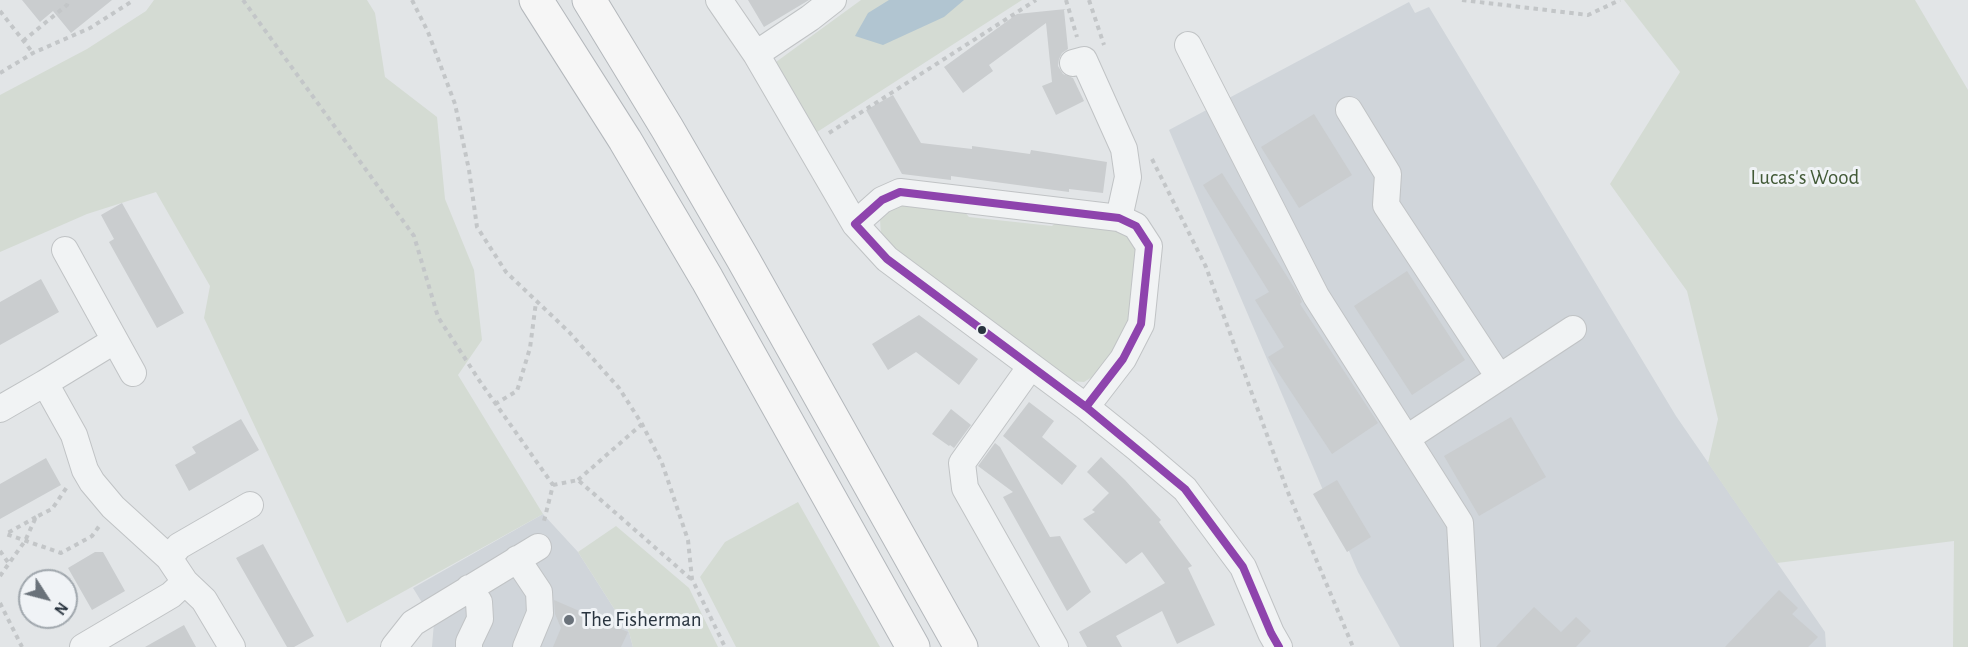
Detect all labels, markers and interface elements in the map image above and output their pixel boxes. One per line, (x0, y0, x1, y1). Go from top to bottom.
park label: Lucas's Wood (1751, 165, 1859, 191)
unlabelled marker (976, 324, 988, 336)
north arrow (18, 569, 78, 629)
text: N (51, 599, 71, 618)
place label: The Fisherman (581, 607, 702, 633)
marker: The Fisherman (562, 613, 576, 627)

